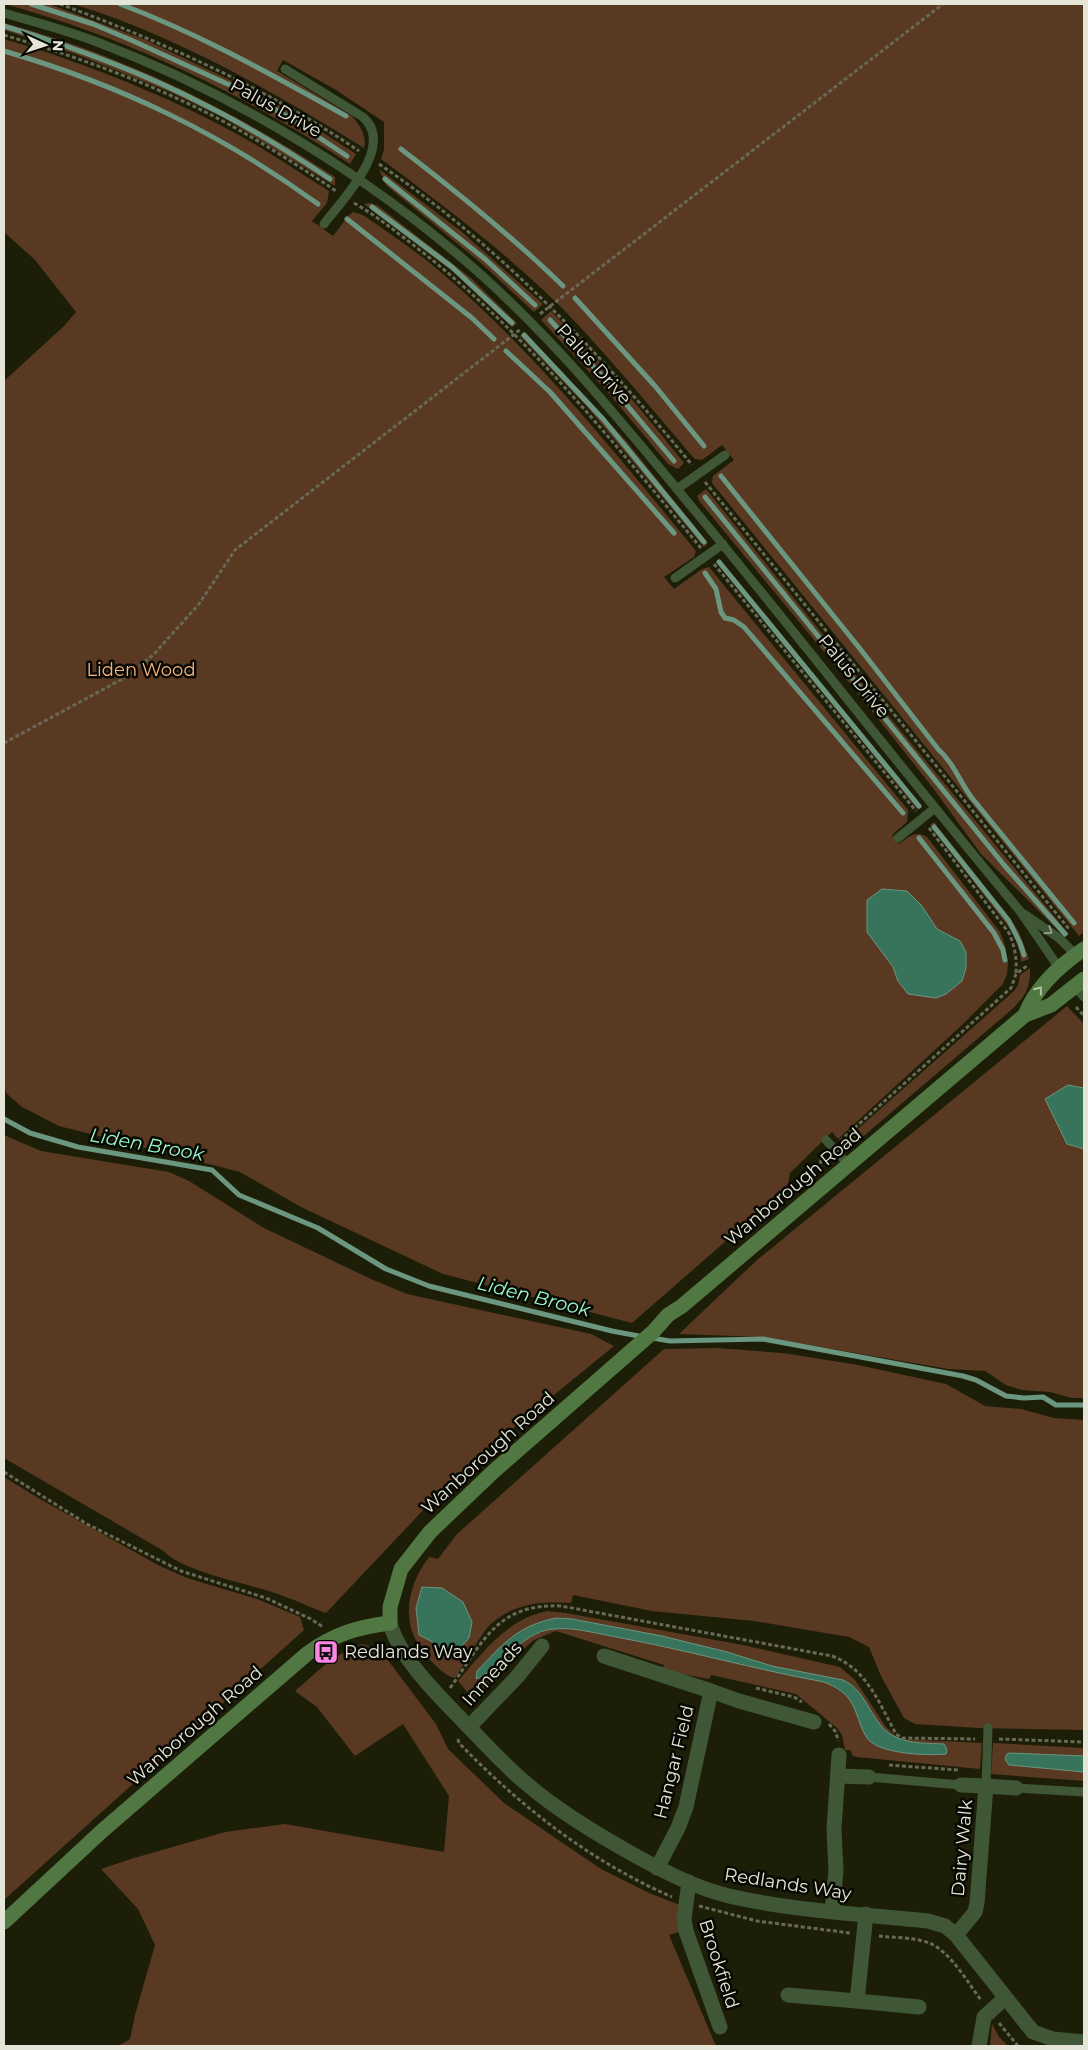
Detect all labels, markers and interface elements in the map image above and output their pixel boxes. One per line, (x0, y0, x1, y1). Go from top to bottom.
north arrow (20, 20, 70, 70)
text: N (49, 40, 67, 52)
street label: Palus Drive (227, 74, 326, 142)
street label: Palus Drive (552, 319, 636, 409)
street label: Palus Drive (814, 630, 894, 722)
park label: Liden Wood (86, 659, 196, 681)
one-way arrow (1043, 925, 1053, 934)
one-way arrow (1034, 987, 1042, 996)
water label: Liden Brook (88, 1123, 206, 1166)
street label: Wanborough Road (720, 1123, 866, 1251)
water label: Liden Brook (475, 1271, 593, 1322)
street label: Wanborough Road (417, 1387, 559, 1519)
street label: Inmeads (457, 1637, 527, 1711)
bus stop icon: Redlands Way (313, 1639, 339, 1665)
place label: Redlands Way (344, 1641, 473, 1663)
street label: Wanborough Road (123, 1661, 267, 1791)
street label: Hangar Field (649, 1703, 699, 1821)
street label: Dairy Walk (947, 1798, 977, 1897)
street label: Redlands Way (723, 1863, 853, 1905)
street label: Brookfield (694, 1916, 744, 2012)

